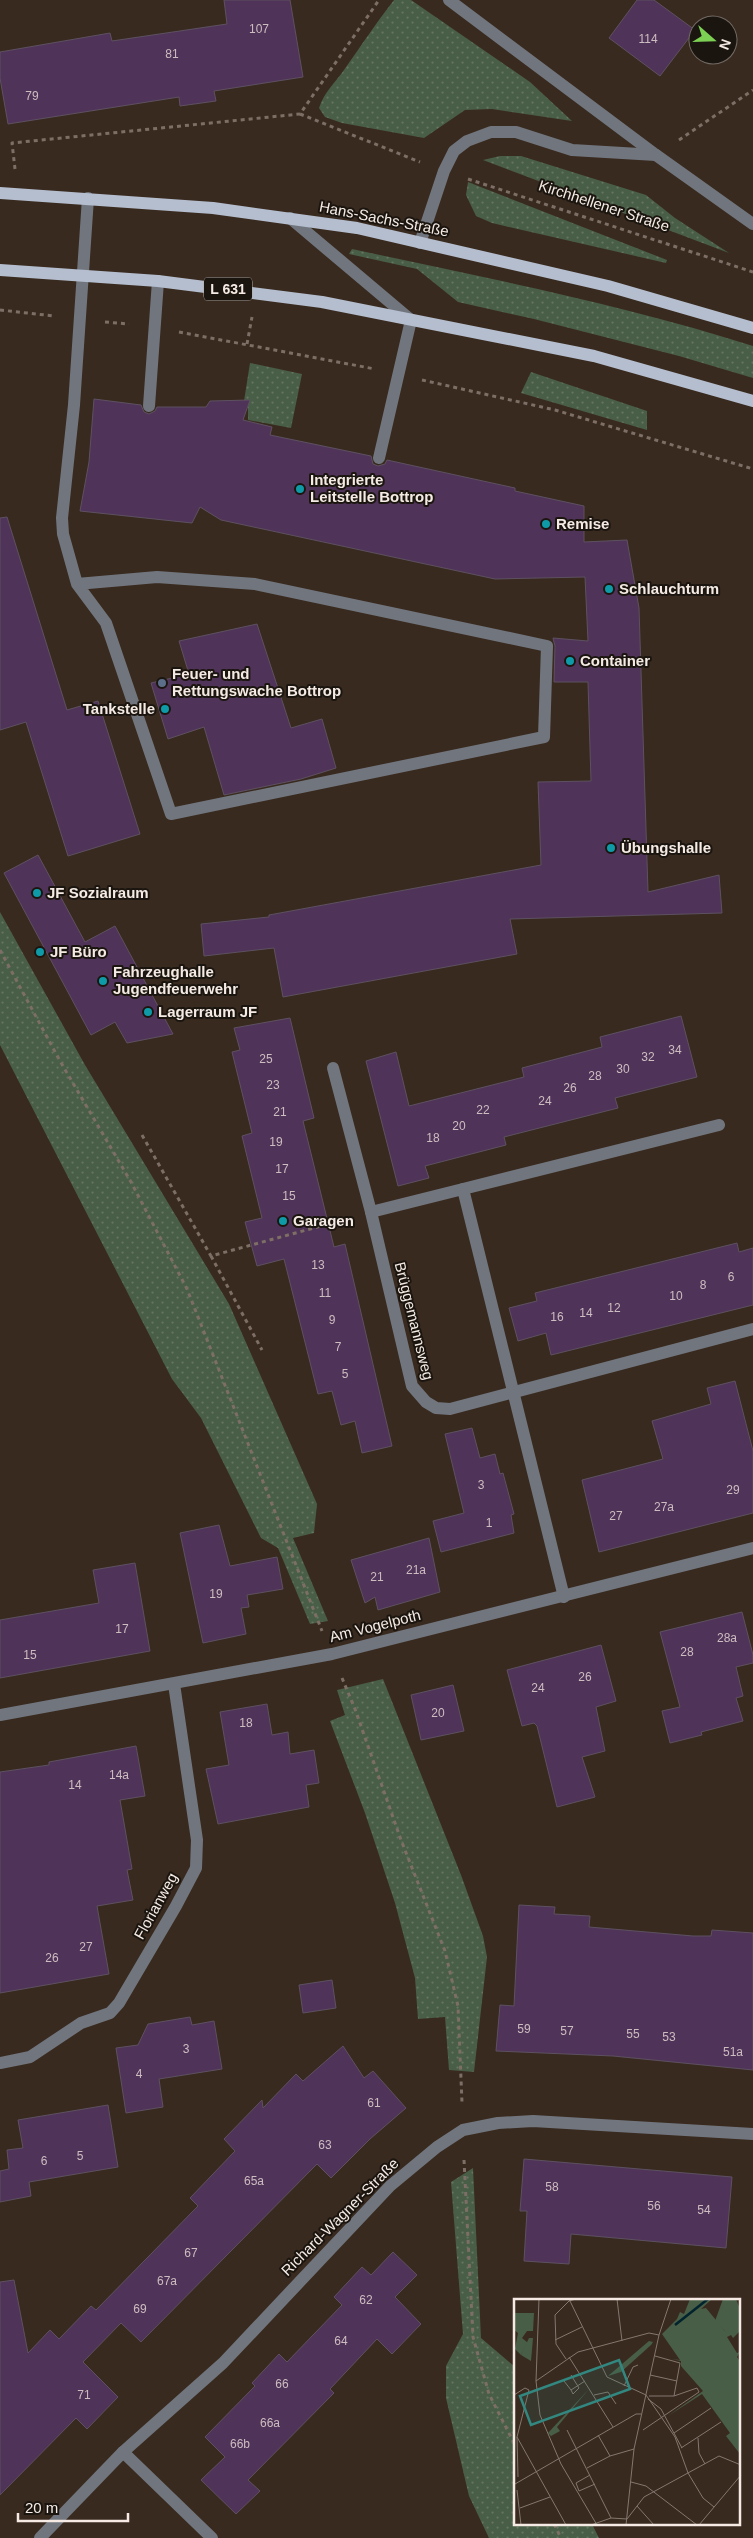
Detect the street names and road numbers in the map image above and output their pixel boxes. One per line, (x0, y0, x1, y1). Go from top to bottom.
street label: Kirchhellener Straße (537, 176, 672, 235)
street label: Hans-Sachs-Straße (318, 198, 450, 239)
road number: L 631 (204, 278, 252, 300)
street label: Brüggemannsweg (392, 1260, 437, 1382)
street label: Am Vogelpoth (328, 1606, 422, 1645)
street label: Florianweg (130, 1870, 181, 1942)
street label: Richard-Wagner-Straße (278, 2155, 402, 2279)

